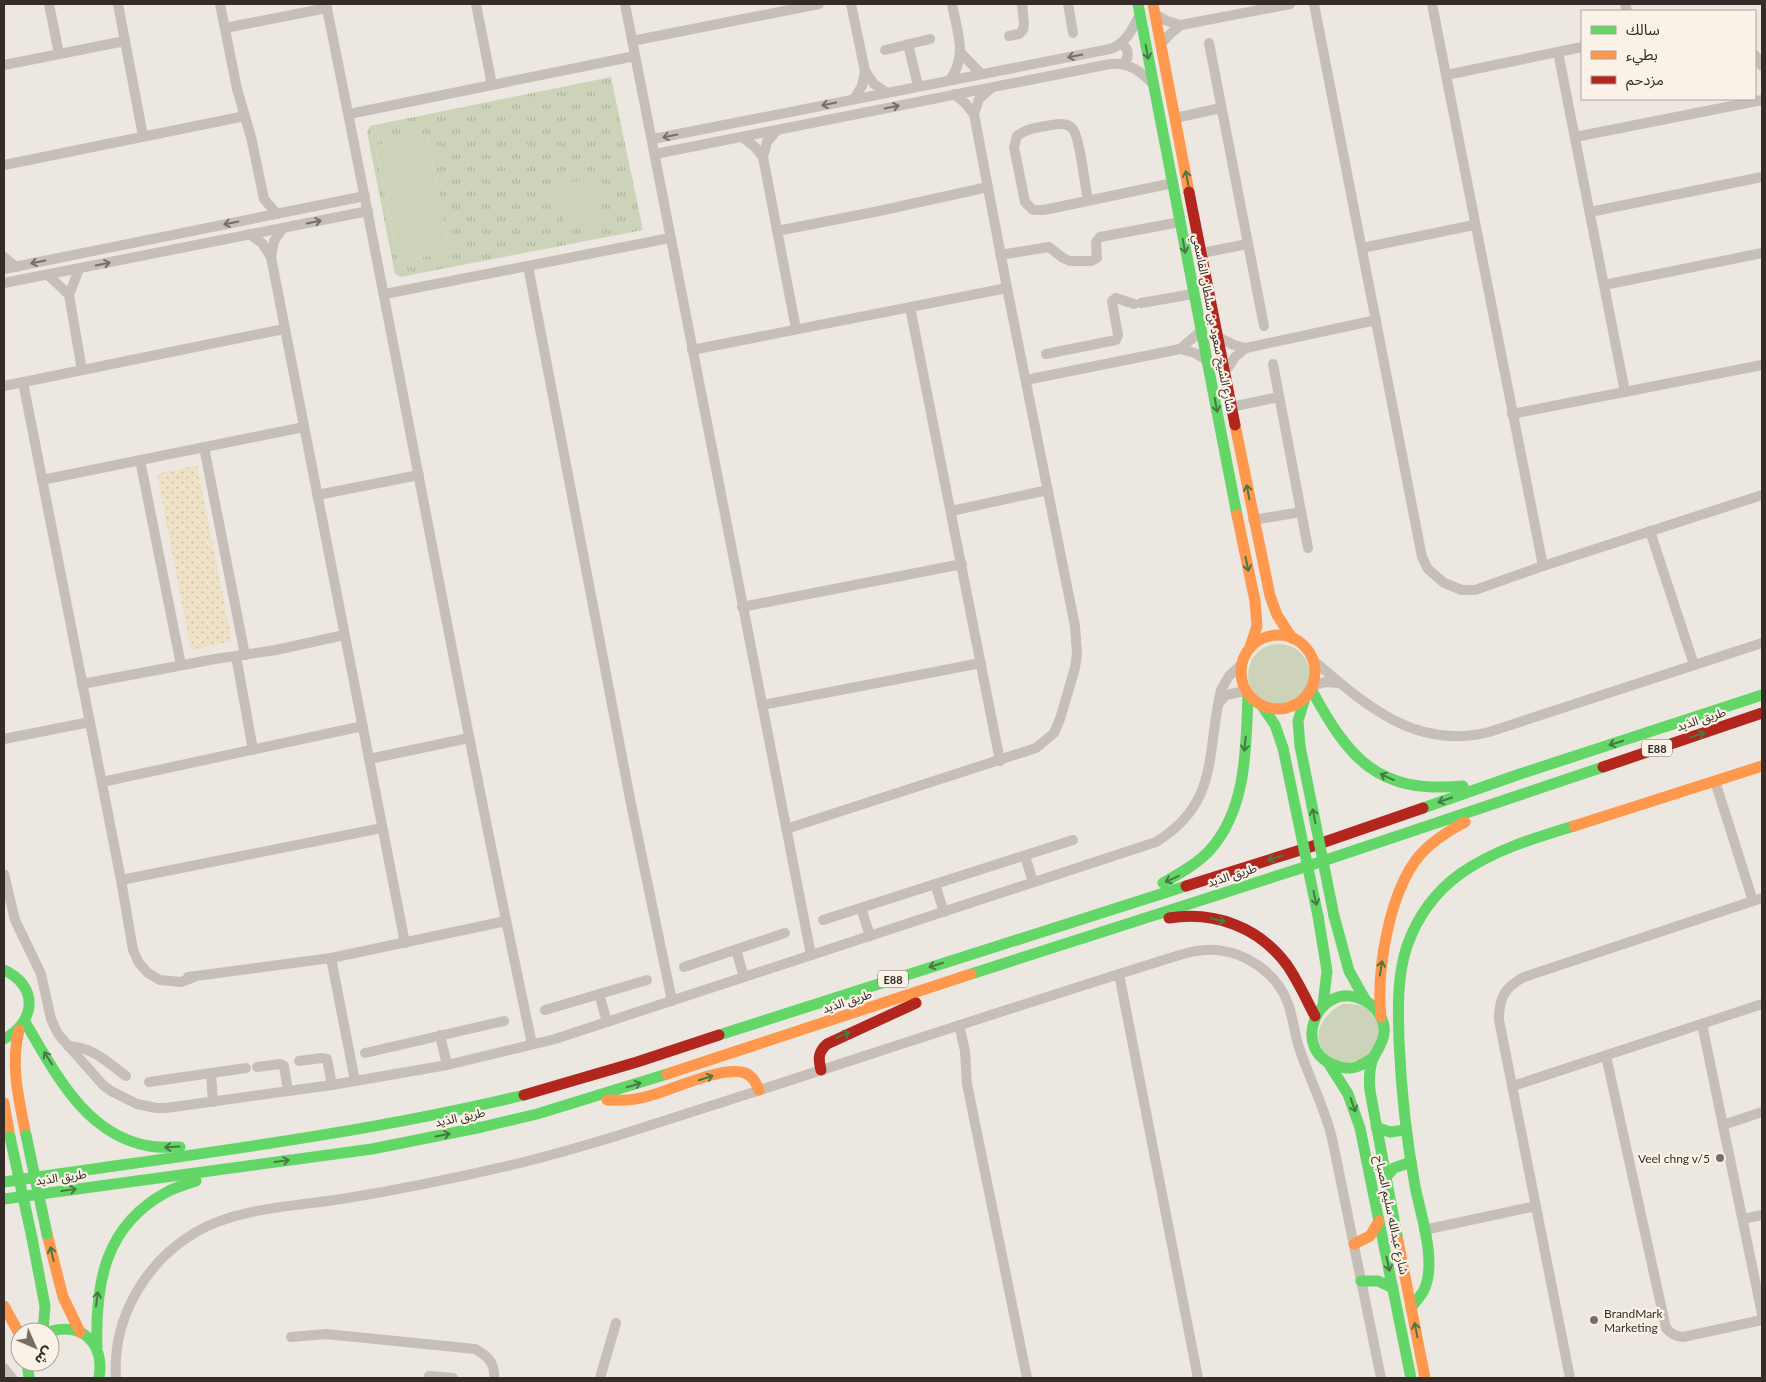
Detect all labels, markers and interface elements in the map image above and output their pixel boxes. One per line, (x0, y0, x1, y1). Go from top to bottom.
legend (1581, 10, 1756, 100)
text: سالك (1626, 20, 1660, 38)
one-way arrow (1143, 43, 1153, 59)
text: بطيء (1626, 45, 1658, 66)
one-way arrow (1067, 52, 1083, 61)
text: مزدحم (1626, 70, 1664, 91)
one-way arrow (822, 100, 838, 109)
one-way arrow (883, 102, 899, 111)
one-way arrow (663, 132, 679, 141)
one-way arrow (1182, 170, 1191, 186)
one-way arrow (305, 216, 321, 226)
one-way arrow (224, 219, 240, 228)
street label: شارع الشيخ سعود بن سلطان القاسمي (1187, 233, 1239, 413)
one-way arrow (1180, 237, 1190, 253)
one-way arrow (30, 258, 46, 268)
one-way arrow (95, 259, 111, 268)
one-way arrow (1212, 397, 1221, 413)
one-way arrow (1242, 484, 1252, 500)
one-way arrow (1243, 556, 1253, 572)
street label: طريق الذيد (1674, 704, 1728, 735)
one-way arrow (1690, 729, 1706, 739)
one-way arrow (1240, 736, 1250, 752)
one-way arrow (1608, 738, 1624, 748)
road number: E88 (1642, 740, 1672, 756)
one-way arrow (1380, 772, 1395, 781)
one-way arrow (1438, 796, 1454, 805)
one-way arrow (1309, 809, 1319, 825)
one-way arrow (1268, 854, 1283, 863)
street label: طريق الذيد (1205, 860, 1259, 891)
one-way arrow (1165, 875, 1180, 885)
one-way arrow (1310, 890, 1320, 906)
one-way arrow (1210, 915, 1226, 925)
one-way arrow (929, 960, 945, 970)
one-way arrow (1376, 961, 1386, 977)
road number: E88 (878, 971, 908, 988)
street label: طريق الذيد (820, 986, 874, 1017)
one-way arrow (835, 1030, 850, 1040)
one-way arrow (43, 1052, 53, 1066)
one-way arrow (698, 1072, 714, 1082)
one-way arrow (625, 1080, 641, 1089)
one-way arrow (1349, 1097, 1358, 1112)
street label: طريق الذيد (433, 1104, 487, 1131)
one-way arrow (434, 1130, 450, 1140)
one-way arrow (164, 1143, 180, 1152)
place label: Veel chng v/5 (1638, 1151, 1710, 1166)
marker: Veel chng v/5 (1714, 1152, 1726, 1164)
street label: شارع عبدالله سليم الصباح (1370, 1154, 1412, 1276)
one-way arrow (274, 1156, 290, 1166)
street label: طريق الذيد (35, 1166, 88, 1189)
one-way arrow (61, 1185, 77, 1195)
one-way arrow (47, 1246, 56, 1262)
one-way arrow (1384, 1255, 1393, 1271)
one-way arrow (92, 1291, 102, 1307)
place label: BrandMark Marketing (1604, 1306, 1663, 1335)
marker: BrandMark Marketing (1588, 1314, 1600, 1326)
north arrow (10, 1322, 60, 1372)
one-way arrow (1411, 1323, 1420, 1339)
text: ش (32, 1344, 57, 1369)

